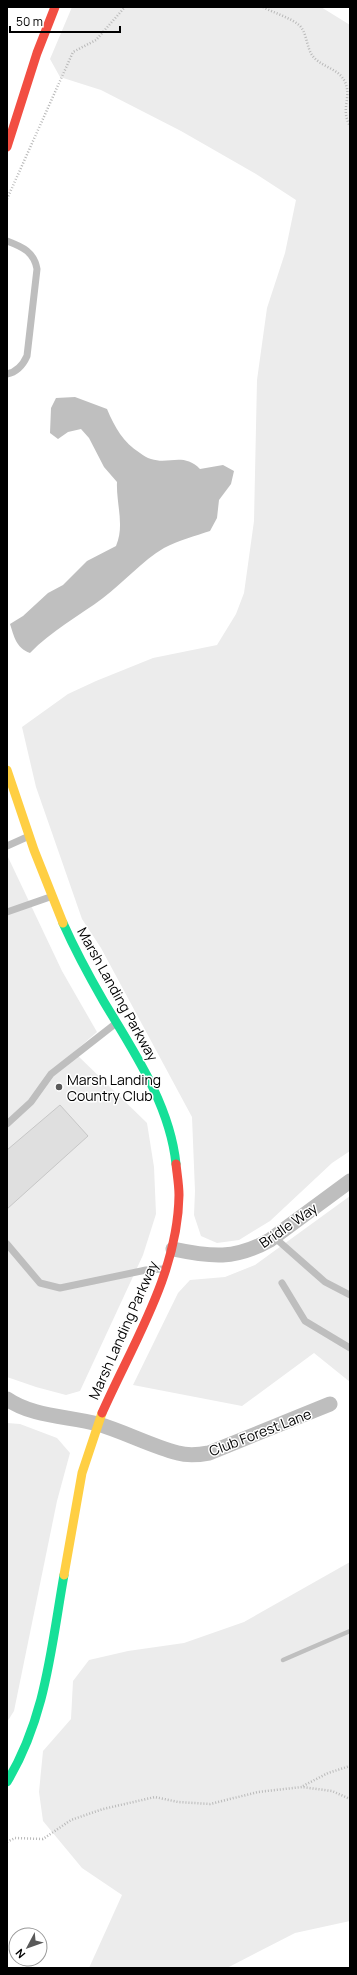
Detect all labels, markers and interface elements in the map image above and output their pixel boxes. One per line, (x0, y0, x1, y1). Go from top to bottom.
scale bar (10, 8, 120, 34)
text: 50 m (16, 13, 43, 30)
street label: Marsh Landing Parkway (73, 924, 163, 1065)
place label: Marsh Landing Country Club (67, 1070, 161, 1105)
marker: Marsh Landing Country Club (54, 1082, 64, 1092)
street label: Bridle Way (255, 1198, 321, 1252)
street label: Marsh Landing Parkway (84, 1257, 162, 1402)
street label: Club Forest Lane (206, 1404, 314, 1460)
north arrow (8, 1927, 48, 1967)
text: N (12, 1946, 28, 1962)

